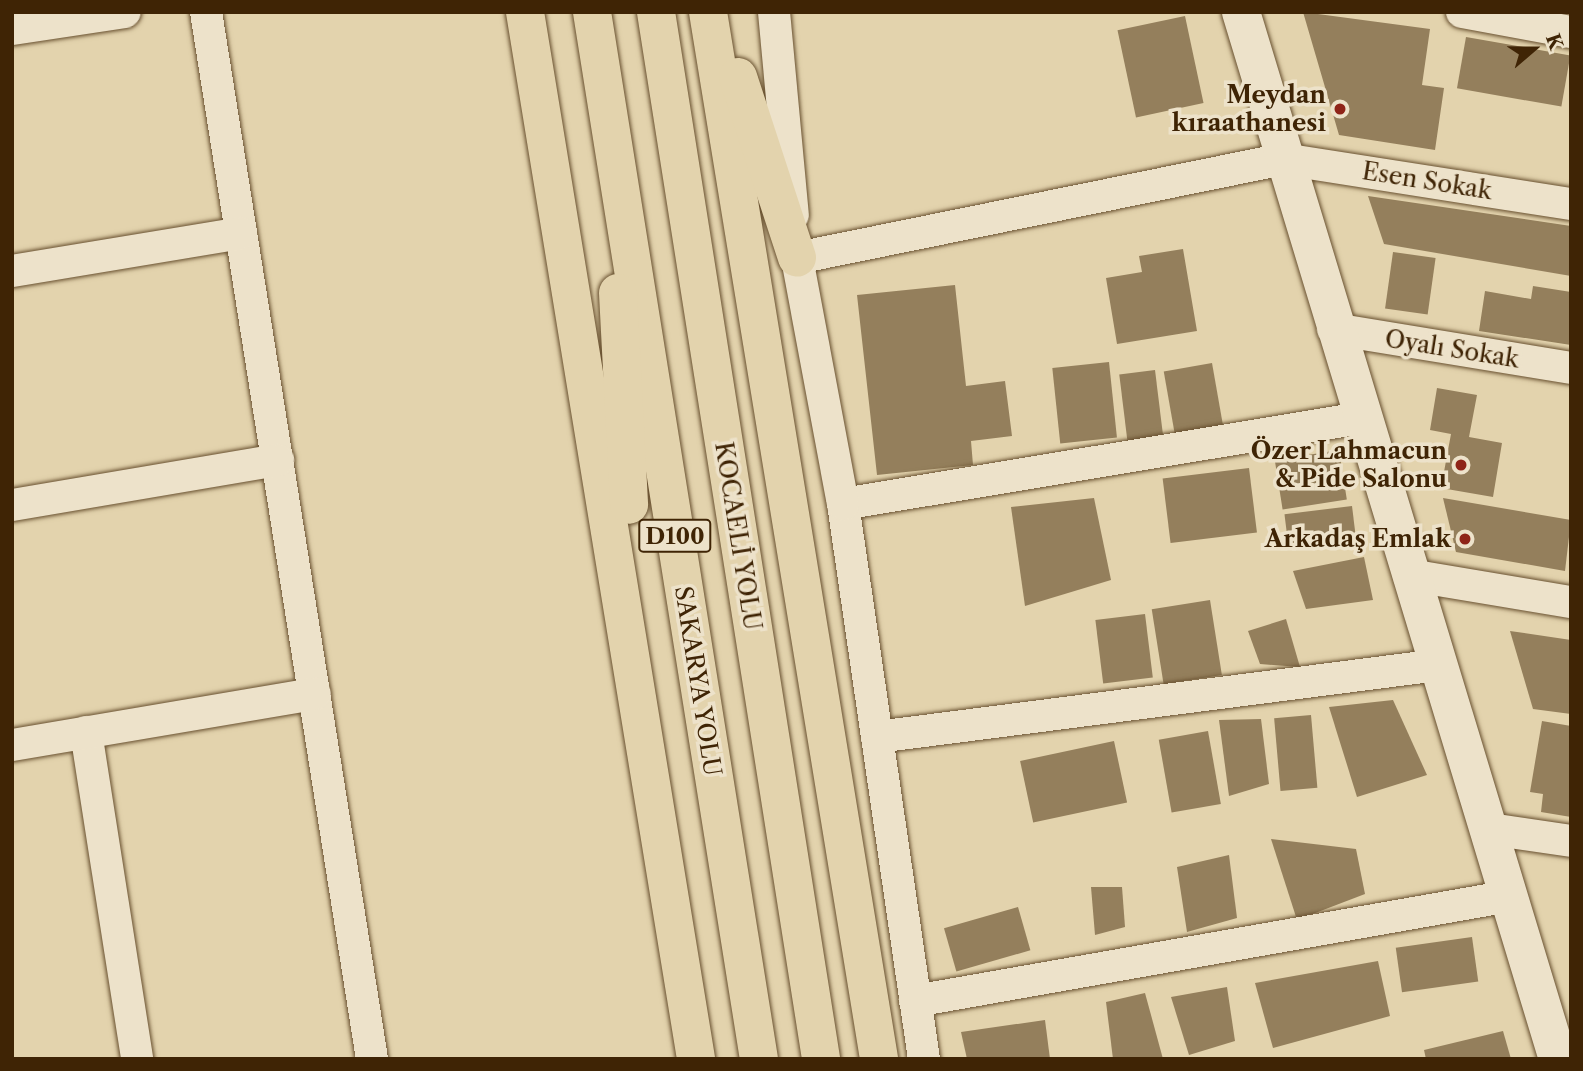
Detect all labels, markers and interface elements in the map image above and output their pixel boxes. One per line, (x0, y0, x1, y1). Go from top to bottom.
north arrow (1499, 14, 1569, 84)
text: K (1541, 31, 1568, 53)
place label: Meydan kıraathanesi (1172, 81, 1326, 137)
marker: Meydan kıraathanesi (1332, 101, 1348, 117)
street label: Esen Sokak (1360, 157, 1494, 205)
street label: Oyalı Sokak (1383, 324, 1521, 374)
place label: Özer Lahmacun & Pide Salonu (1250, 437, 1447, 493)
street label: KOCAELİ YOLU (709, 439, 767, 633)
marker: Özer Lahmacun & Pide Salonu (1453, 457, 1469, 473)
road number: D100 (638, 516, 712, 556)
place label: Arkadaş Emlak (1265, 525, 1451, 553)
marker: Arkadaş Emlak (1457, 531, 1473, 547)
street label: SAKARYA YOLU (669, 583, 727, 779)

